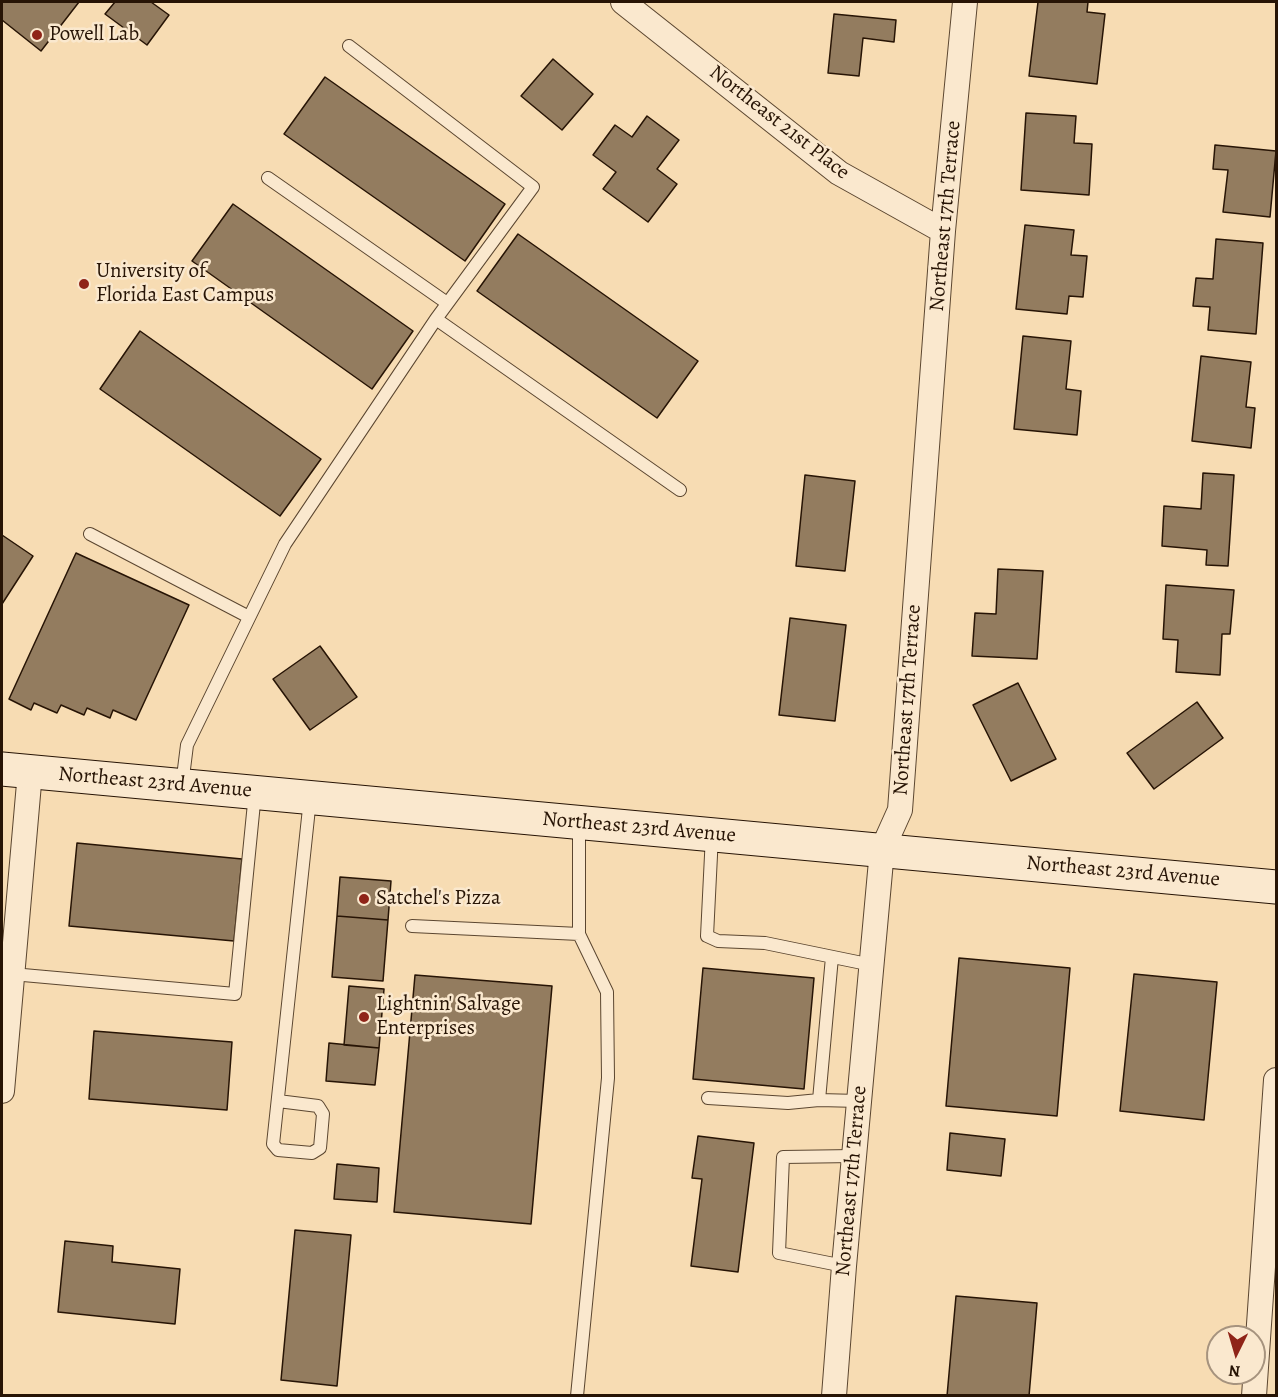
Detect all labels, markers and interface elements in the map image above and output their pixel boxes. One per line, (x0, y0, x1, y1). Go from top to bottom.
place label: Powell Lab (49, 22, 139, 48)
marker: Powell Lab (30, 28, 44, 42)
street label: Northeast 21st Place (704, 60, 854, 186)
street label: Northeast 17th Terrace (925, 119, 967, 313)
place label: University of Florida East Campus (96, 259, 274, 309)
marker: University of Florida East Campus (77, 277, 91, 291)
street label: Northeast 17th Terrace (889, 604, 927, 796)
street label: Northeast 23rd Avenue (57, 762, 253, 804)
street label: Northeast 23rd Avenue (541, 807, 737, 849)
street label: Northeast 23rd Avenue (1025, 851, 1221, 893)
place label: Satchel's Pizza (376, 886, 501, 912)
marker: Satchel's Pizza (357, 892, 371, 906)
place label: Lightnin' Salvage Enterprises (376, 992, 521, 1042)
marker: Lightnin' Salvage Enterprises (357, 1010, 371, 1024)
street label: Northeast 17th Terrace (831, 1084, 873, 1278)
north arrow (1206, 1325, 1266, 1385)
text: N (1228, 1359, 1241, 1382)

